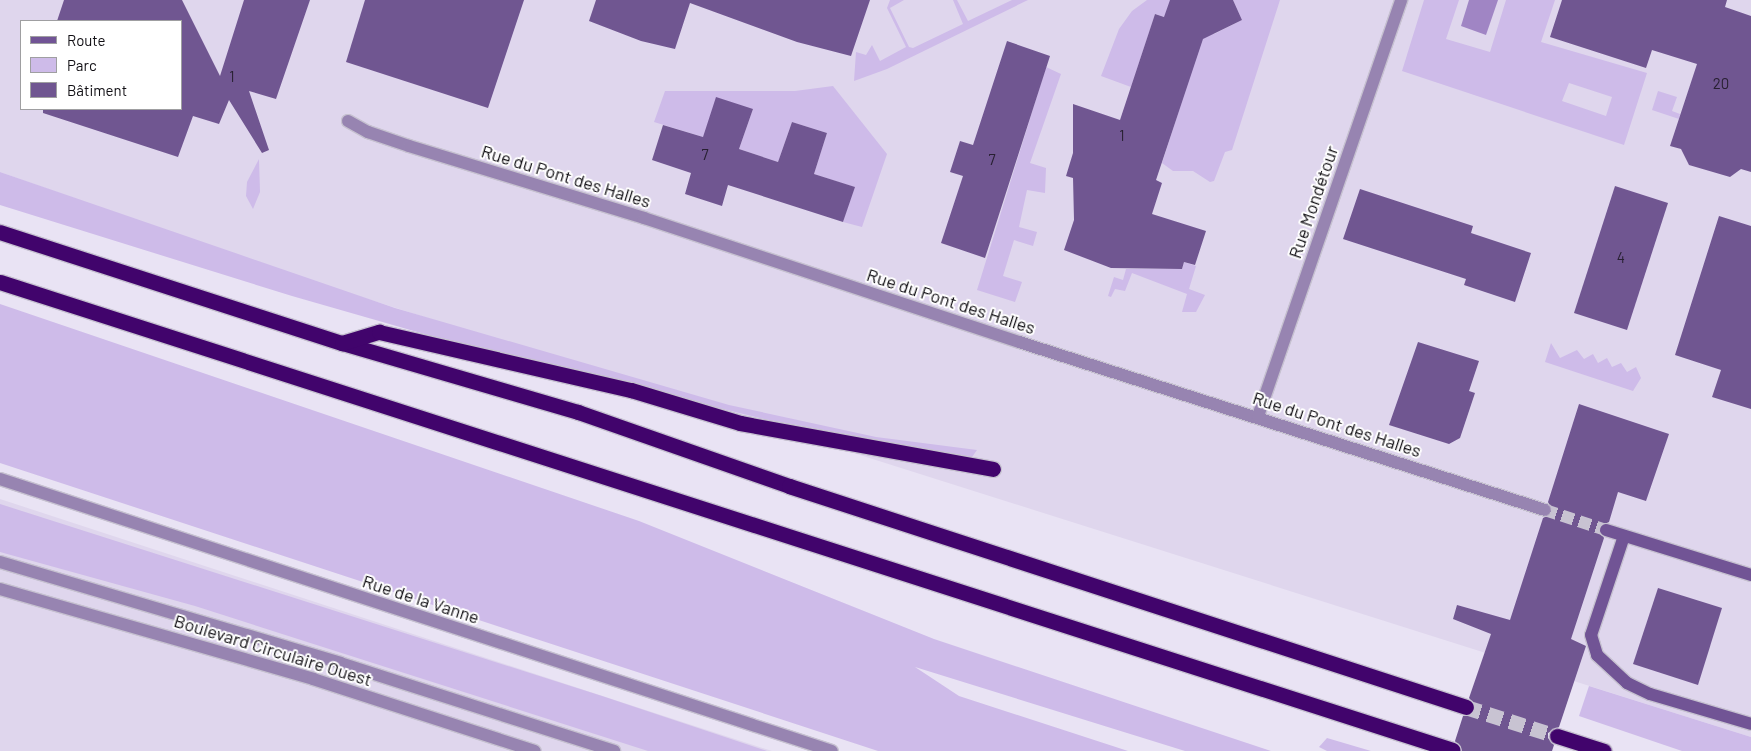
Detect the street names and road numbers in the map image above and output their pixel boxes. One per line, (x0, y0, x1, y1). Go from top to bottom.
street label: Rue du Pont des Halles (479, 140, 653, 212)
street label: Rue Mondétour (1284, 143, 1342, 261)
street label: Rue du Pont des Halles (864, 264, 1038, 338)
street label: Rue du Pont des Halles (1250, 387, 1424, 461)
street label: Rue de la Vanne (360, 570, 482, 628)
street label: Boulevard Circulaire Ouest (171, 610, 375, 690)

